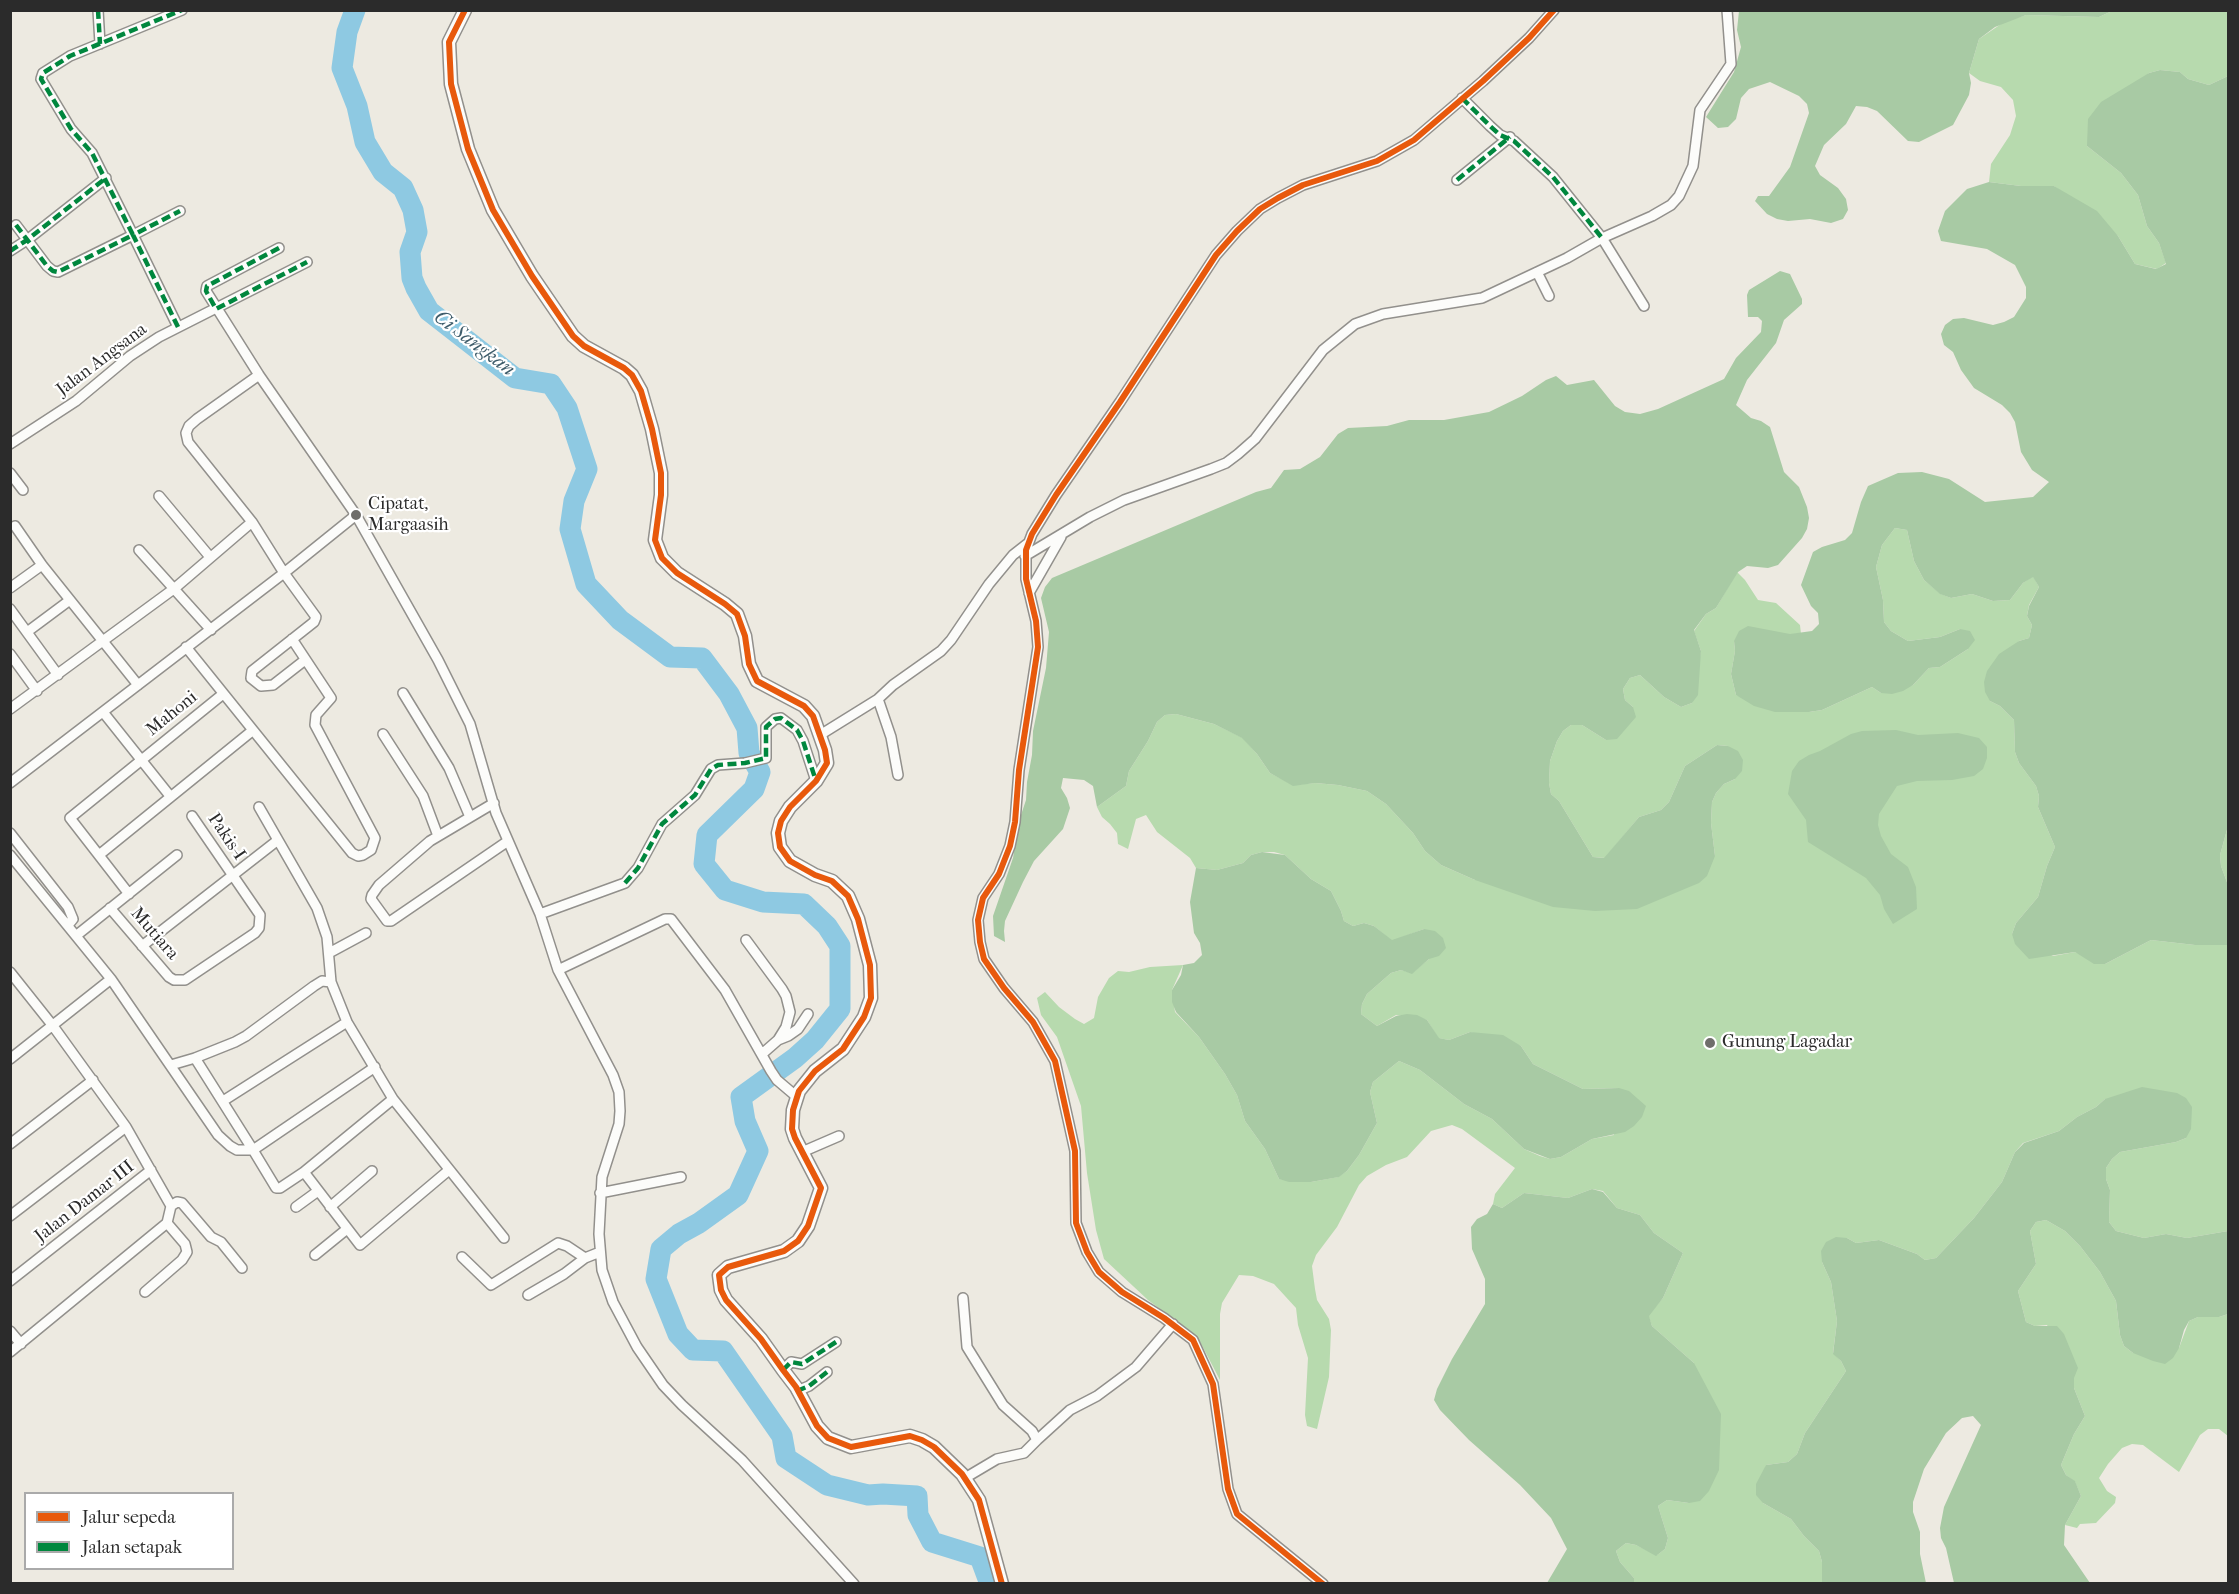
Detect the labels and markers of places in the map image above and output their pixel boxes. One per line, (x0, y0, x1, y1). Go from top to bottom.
place label: Cipatat, Margaasih (368, 494, 449, 536)
marker: Cipatat, Margaasih (349, 508, 363, 522)
place label: Gunung Lagadar (1722, 1032, 1852, 1054)
marker: Gunung Lagadar (1703, 1036, 1717, 1050)

